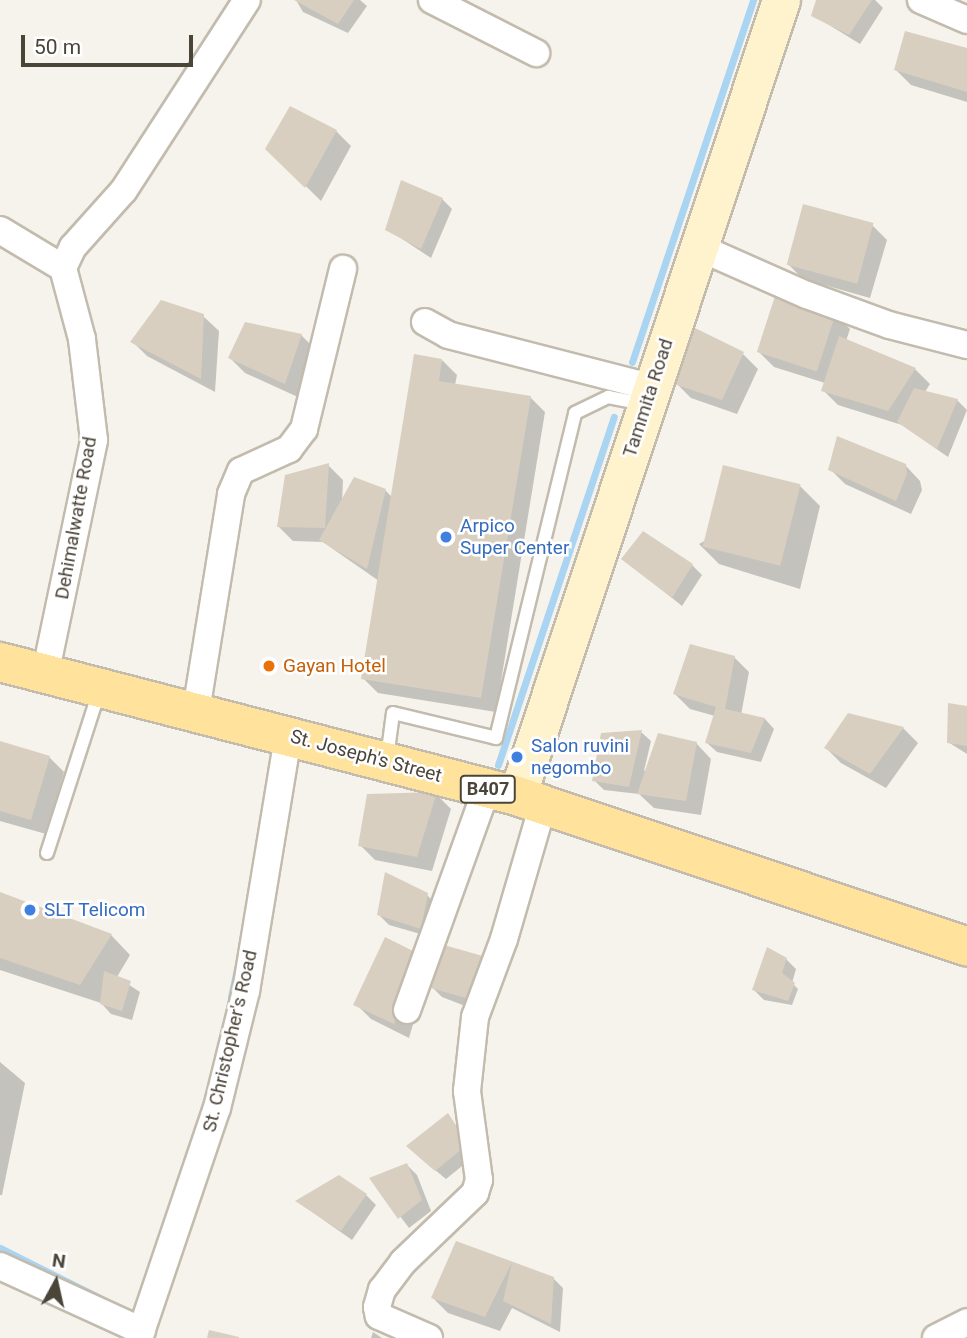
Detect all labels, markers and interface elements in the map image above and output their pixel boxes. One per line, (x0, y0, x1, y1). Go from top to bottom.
scale bar (24, 21, 196, 65)
text: 50 m (34, 35, 81, 59)
street label: Tammita Road (618, 336, 678, 460)
street label: Dehimalwatte Road (50, 435, 102, 601)
place label: Arpico Super Center (460, 515, 569, 559)
marker: Arpico Super Center (438, 529, 454, 545)
place label: Gayan Hotel (283, 655, 386, 677)
marker: Gayan Hotel (261, 658, 277, 674)
street label: St. Joseph's Street (288, 725, 444, 787)
place label: Salon ruvini negombo (531, 735, 629, 779)
marker: Salon ruvini negombo (509, 749, 525, 765)
road number: B407 (458, 774, 518, 804)
place label: SLT Telicom (44, 899, 146, 921)
marker: SLT Telicom (22, 902, 38, 918)
street label: St. Christopher's Road (198, 948, 262, 1134)
north arrow (21, 1247, 91, 1317)
text: N (51, 1248, 67, 1273)

